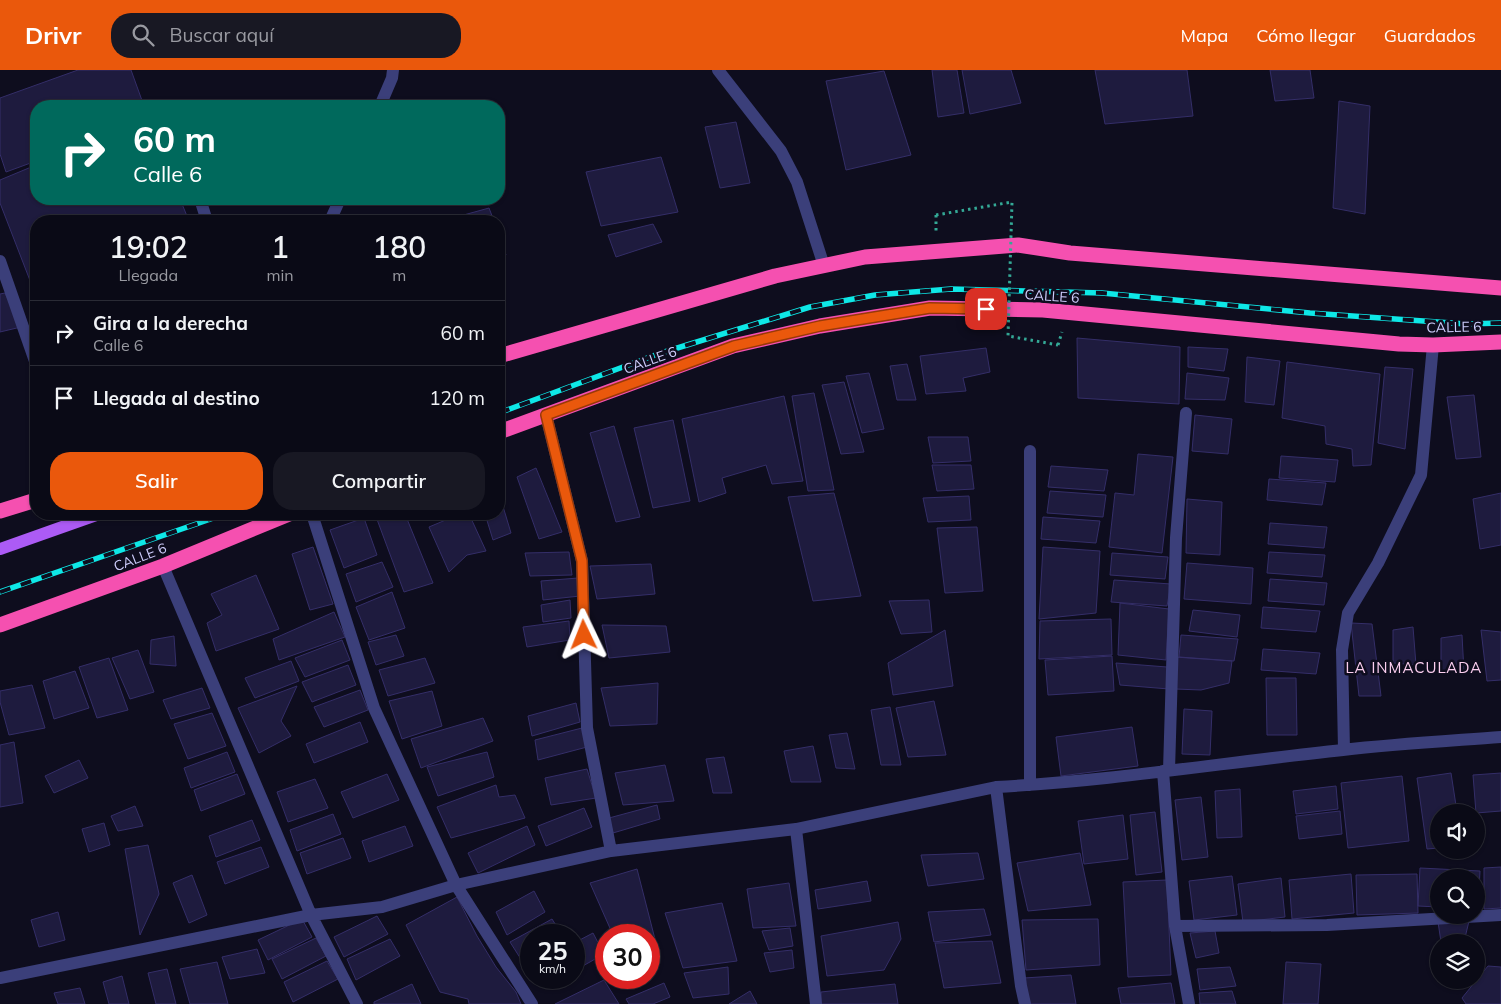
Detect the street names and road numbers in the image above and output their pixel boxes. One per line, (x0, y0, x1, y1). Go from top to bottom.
street label: CALLE 6 (1024, 285, 1080, 307)
street label: CALLE 6 (1426, 318, 1482, 336)
street label: CALLE 6 (621, 342, 679, 378)
street label: CALLE 6 (111, 539, 169, 575)

